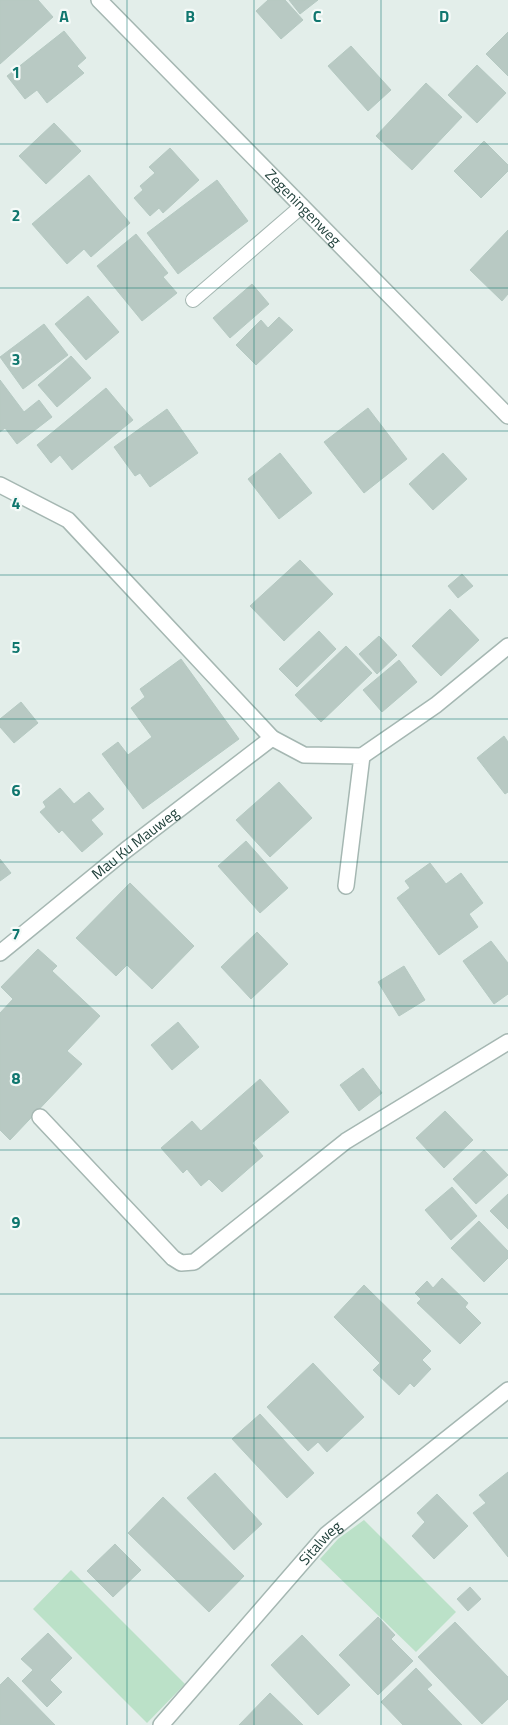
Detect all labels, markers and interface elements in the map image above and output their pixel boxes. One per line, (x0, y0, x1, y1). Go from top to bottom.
text: A (59, 4, 69, 28)
text: B (185, 4, 195, 28)
text: C (313, 4, 322, 28)
text: D (439, 4, 449, 28)
text: 1 (12, 60, 20, 84)
street label: Zegeningenweg (260, 163, 347, 251)
text: 2 (12, 203, 20, 227)
text: 3 (12, 347, 20, 371)
text: 4 (12, 491, 21, 515)
text: 5 (12, 635, 21, 659)
text: 6 (12, 778, 21, 802)
street label: Mau Ku Mauweg (86, 801, 184, 885)
text: 7 (12, 922, 20, 946)
text: 8 (12, 1066, 21, 1090)
text: 9 (12, 1210, 21, 1234)
street label: Sitalweg (293, 1514, 347, 1570)

